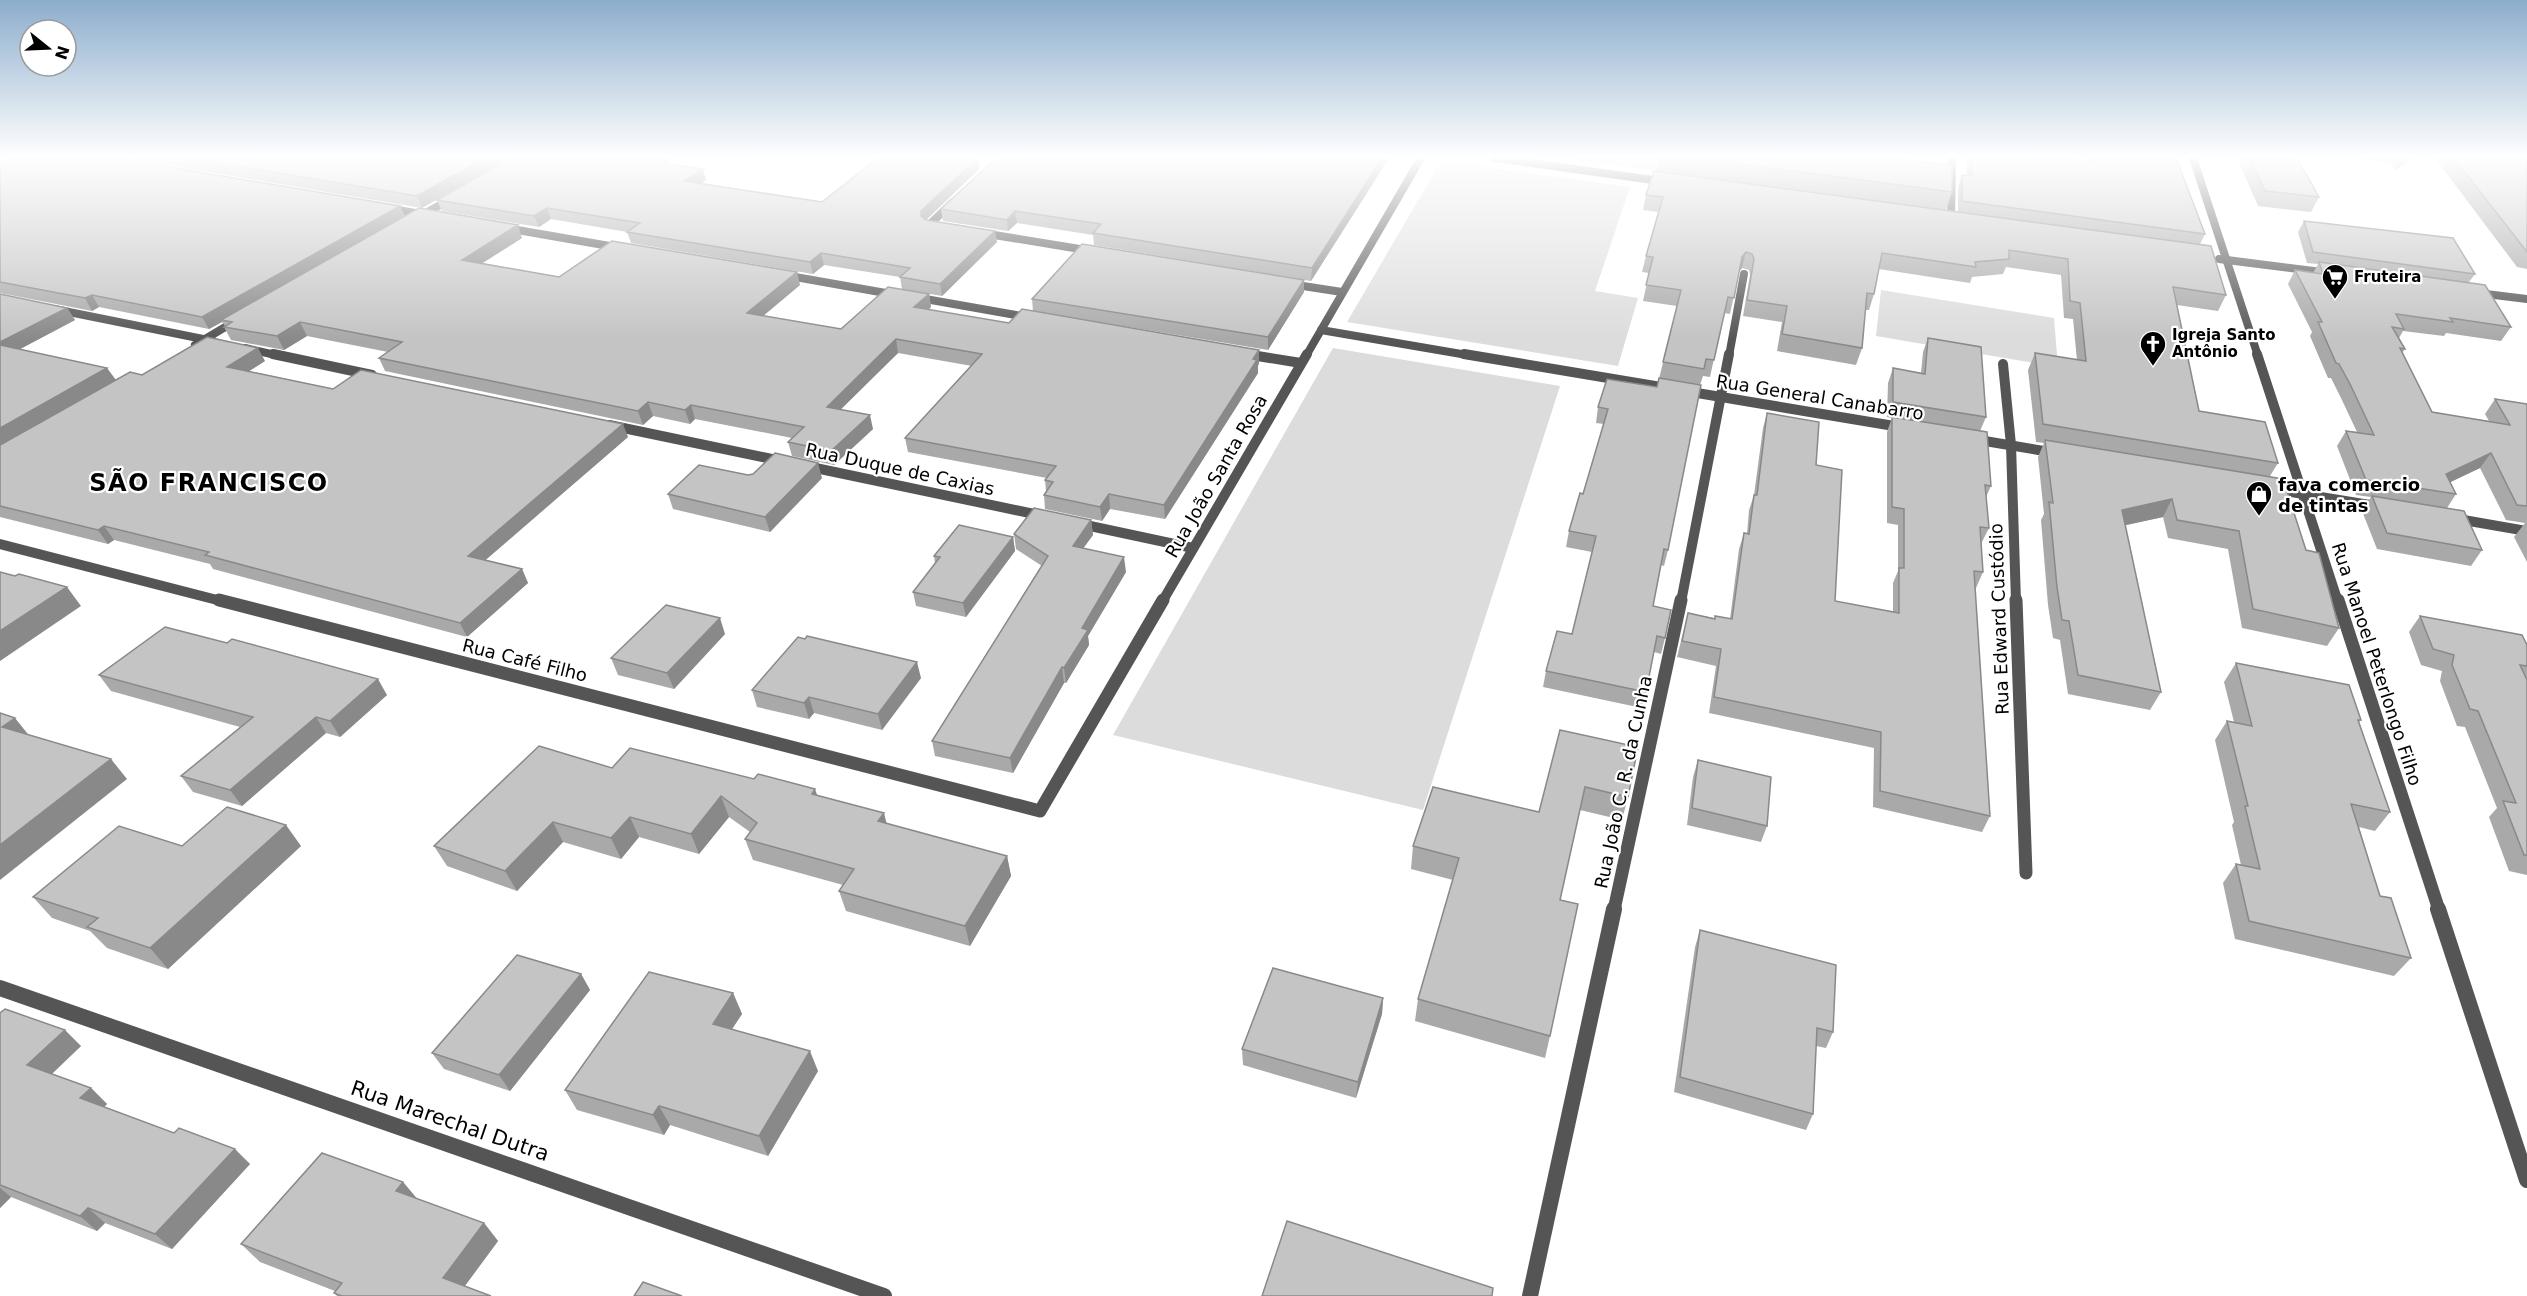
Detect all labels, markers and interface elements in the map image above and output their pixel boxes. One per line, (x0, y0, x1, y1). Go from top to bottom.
north arrow (18, 18, 78, 78)
text: N (51, 43, 73, 62)
supermarket icon: Fruteira (2320, 262, 2350, 300)
place label: Fruteira (2354, 268, 2421, 286)
place label: Igreja Santo Antônio (2172, 326, 2275, 361)
church icon: Igreja Santo Antônio (2138, 329, 2168, 367)
street label: Rua General Canabarro (1715, 370, 1925, 424)
street label: Rua João Santa Rosa (1161, 391, 1271, 561)
street label: Rua Duque de Caxias (804, 439, 996, 499)
district label: SÃO FRANCISCO (89, 468, 329, 497)
place label: fava comercio de tintas (2278, 474, 2420, 516)
shop icon: fava comercio de tintas (2244, 479, 2274, 517)
street label: Rua Edward Custódio (1985, 523, 2013, 715)
street label: Rua Manoel Peterlongo Filho (2328, 540, 2426, 788)
street label: Rua Café Filho (460, 634, 590, 686)
street label: Rua João C. R. da Cunha (1590, 674, 1656, 890)
street label: Rua Marechal Dutra (348, 1076, 552, 1166)

